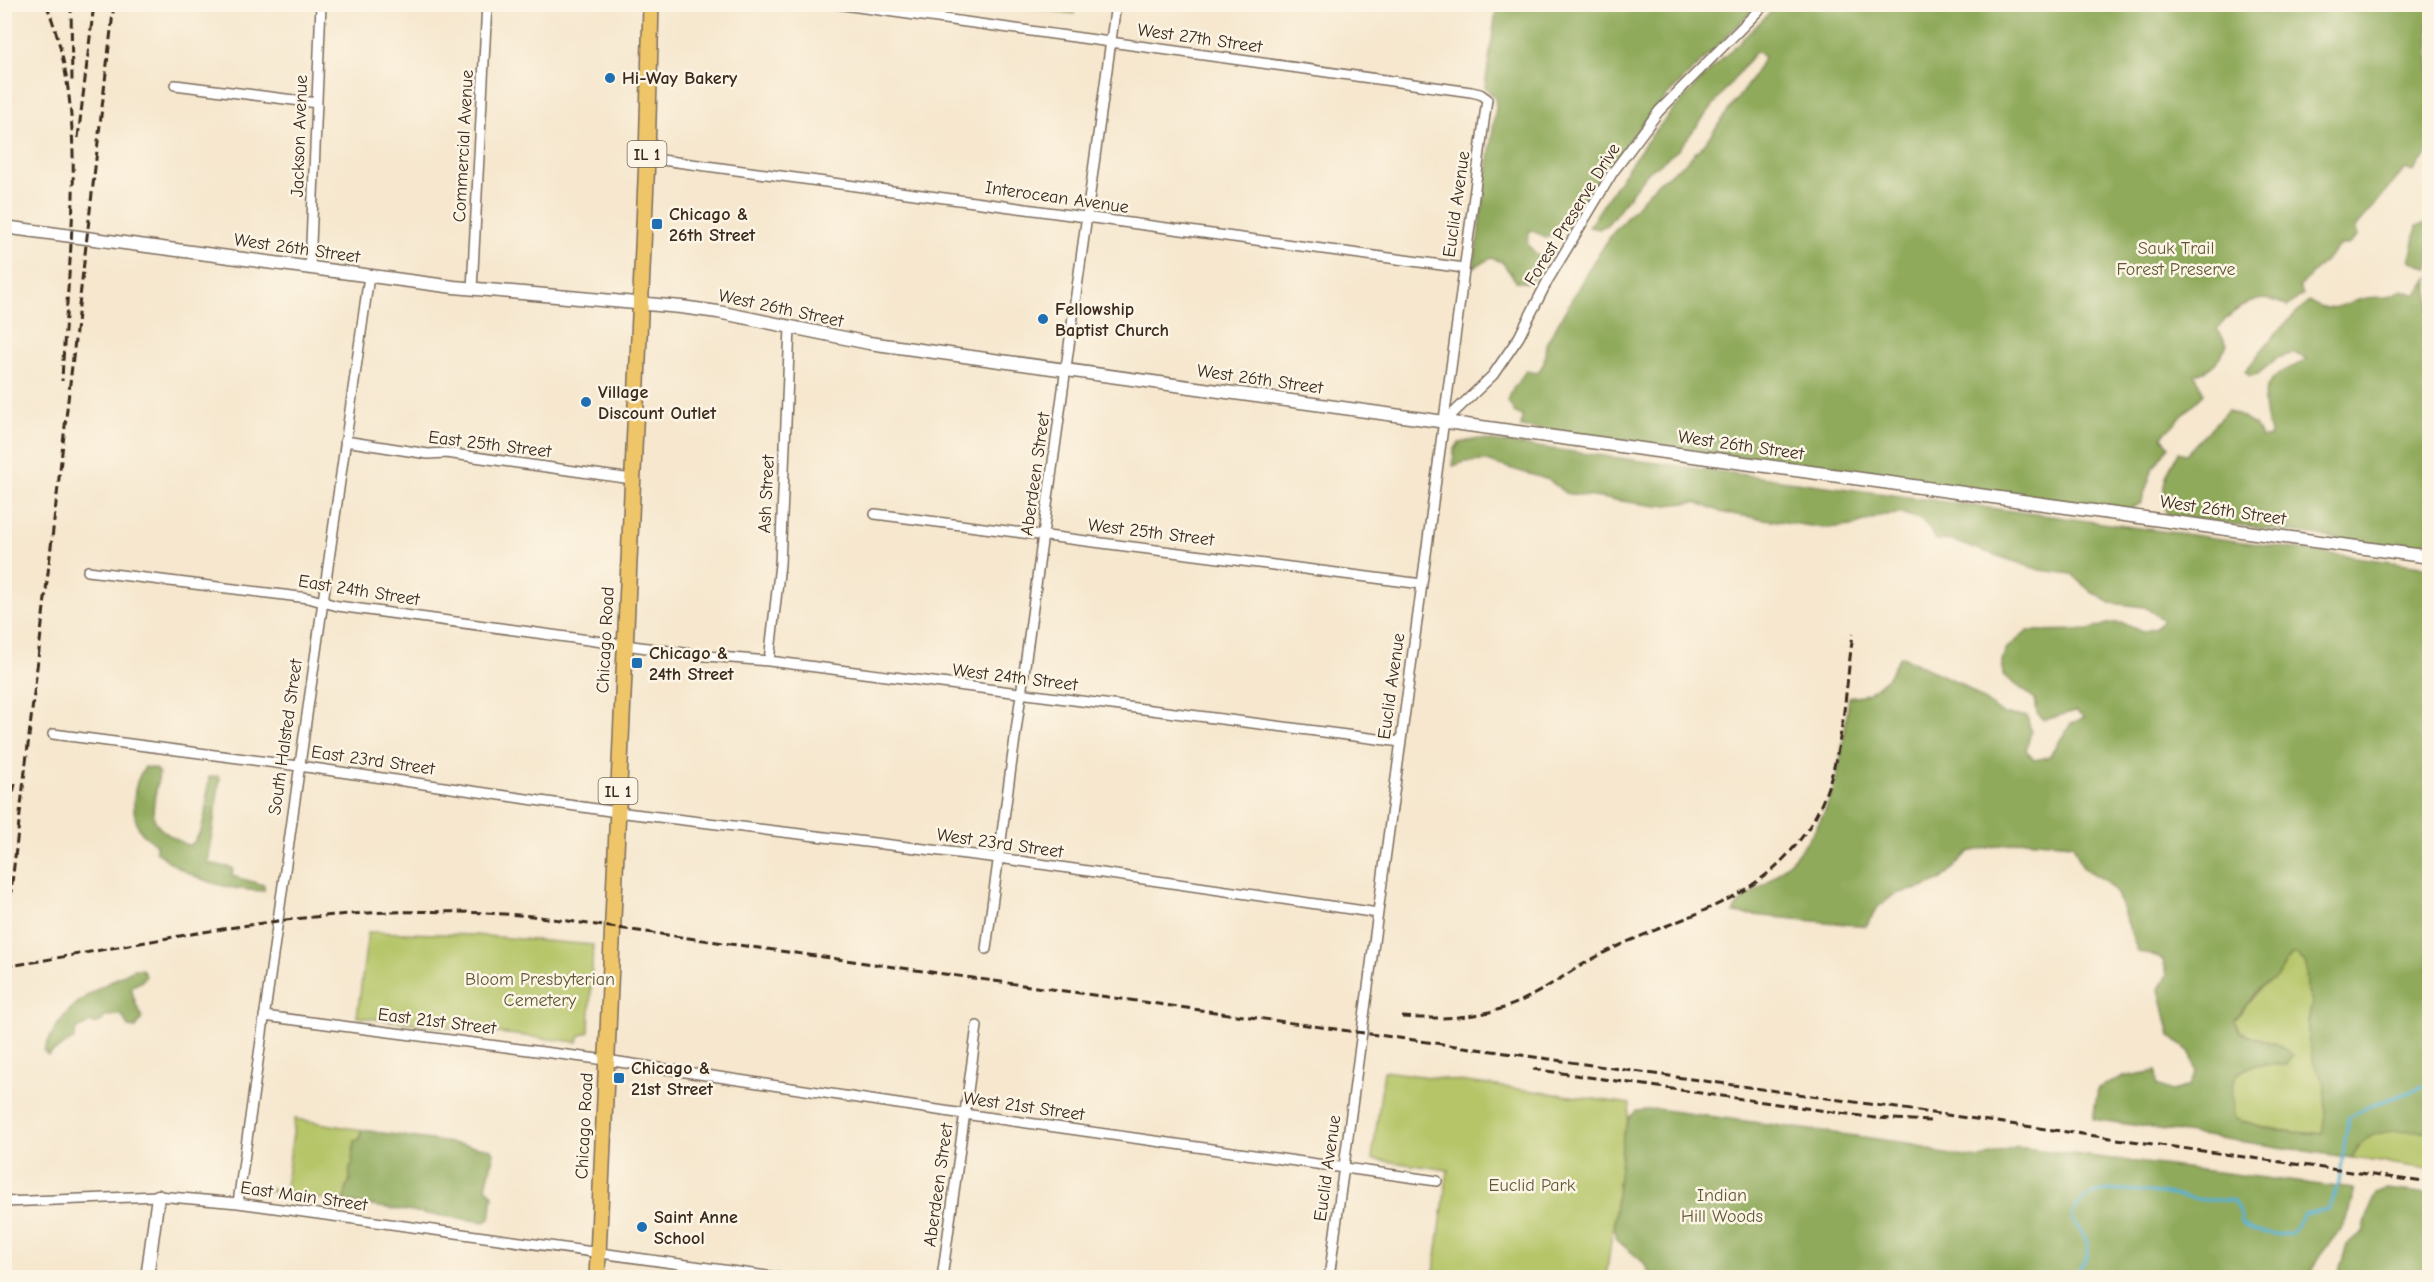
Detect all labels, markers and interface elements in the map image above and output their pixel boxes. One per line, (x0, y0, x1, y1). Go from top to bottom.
street label: West 27th Street (1136, 19, 1265, 58)
place label: Hi-Way Bakery (622, 68, 738, 89)
street label: Commercial Avenue (449, 69, 478, 223)
marker: Hi-Way Bakery (603, 71, 617, 85)
street label: Jackson Avenue (287, 74, 312, 198)
street label: Forest Preserve Drive (1520, 139, 1625, 289)
road number: IL 1 (628, 141, 666, 167)
street label: Euclid Avenue (1439, 150, 1474, 259)
street label: Interocean Avenue (984, 177, 1130, 218)
place label: Chicago & 26th Street (669, 204, 756, 246)
marker: Chicago & 26th Street (650, 217, 664, 231)
street label: West 26th Street (233, 229, 362, 268)
park label: Sauk Trail Forest Preserve (2116, 238, 2236, 280)
street label: West 26th Street (717, 285, 846, 332)
place label: Fellowship Baptist Church (1055, 299, 1169, 341)
marker: Fellowship Baptist Church (1036, 312, 1050, 326)
street label: West 26th Street (1196, 360, 1325, 399)
place label: Village Discount Outlet (598, 382, 717, 424)
marker: Village Discount Outlet (579, 395, 593, 409)
street label: Aberdeen Street (1016, 410, 1055, 537)
street label: West 26th Street (1677, 426, 1806, 465)
street label: East 25th Street (427, 427, 554, 463)
street label: Ash Street (754, 453, 779, 534)
street label: West 26th Street (2159, 491, 2288, 530)
street label: West 25th Street (1087, 514, 1216, 551)
street label: East 24th Street (297, 571, 422, 611)
street label: Chicago Road (592, 586, 619, 694)
street label: Euclid Avenue (1374, 632, 1409, 741)
place label: Chicago & 24th Street (649, 643, 735, 685)
marker: Chicago & 24th Street (630, 656, 644, 670)
street label: South Halsted Street (264, 657, 307, 816)
street label: West 24th Street (951, 659, 1080, 696)
street label: East 23rd Street (310, 741, 437, 780)
road number: IL 1 (598, 778, 638, 804)
street label: West 23rd Street (935, 824, 1066, 863)
park label: Bloom Presbyterian Cemetery (465, 969, 615, 1011)
street label: East 21st Street (377, 1004, 498, 1039)
place label: Chicago & 21st Street (631, 1058, 714, 1100)
marker: Chicago & 21st Street (612, 1071, 626, 1085)
street label: Chicago Road (571, 1072, 598, 1180)
street label: West 21st Street (962, 1088, 1087, 1126)
street label: Euclid Avenue (1310, 1114, 1345, 1223)
street label: Aberdeen Street (919, 1121, 958, 1248)
park label: Euclid Park (1489, 1175, 1576, 1196)
street label: East Main Street (239, 1177, 370, 1216)
park label: Indian Hill Woods (1681, 1185, 1763, 1227)
place label: Saint Anne School (654, 1207, 738, 1249)
marker: Saint Anne School (635, 1220, 649, 1234)

